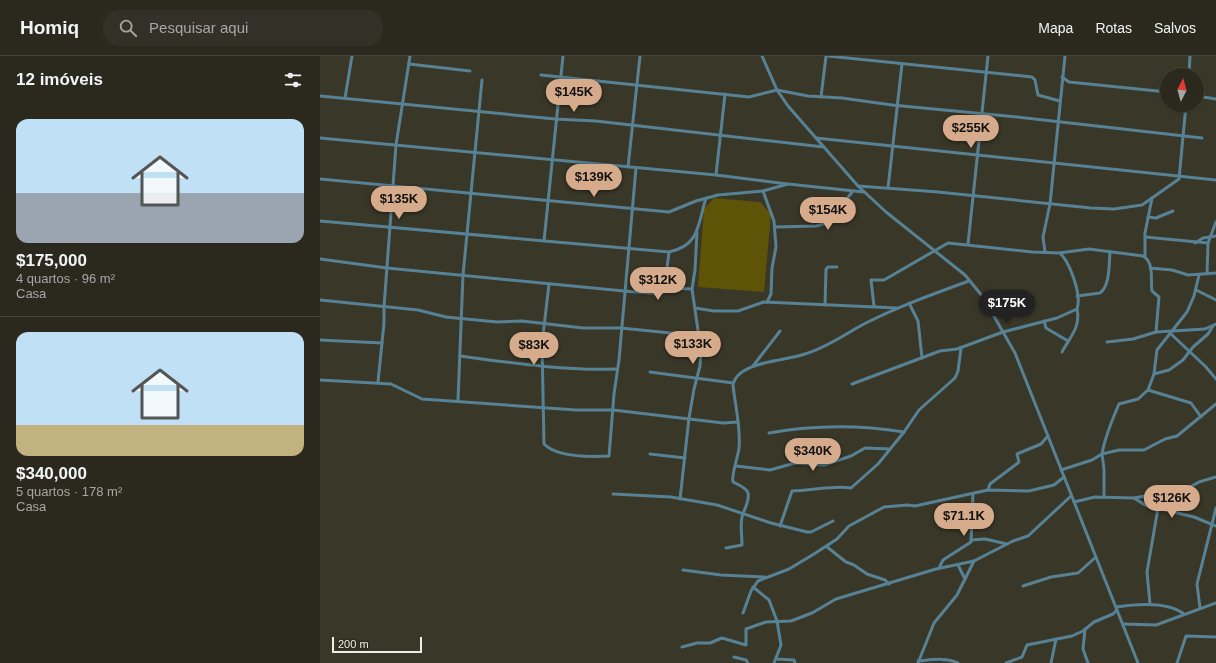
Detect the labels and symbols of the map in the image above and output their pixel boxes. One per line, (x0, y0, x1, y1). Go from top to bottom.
north arrow (1160, 68, 1204, 112)
pin: $145K (546, 79, 602, 113)
pin: $255K (943, 115, 999, 149)
pin: $139K (566, 164, 622, 198)
pin: $135K (371, 186, 427, 220)
pin: $154K (800, 197, 856, 231)
pin: $312K (630, 267, 686, 301)
pin: $175K (979, 290, 1035, 324)
pin: $133K (665, 331, 721, 365)
pin: $83K (510, 332, 558, 366)
pin: $340K (785, 438, 841, 472)
pin: $126K (1144, 485, 1200, 519)
pin: $71.1K (931, 503, 997, 537)
scale bar (332, 635, 422, 654)

